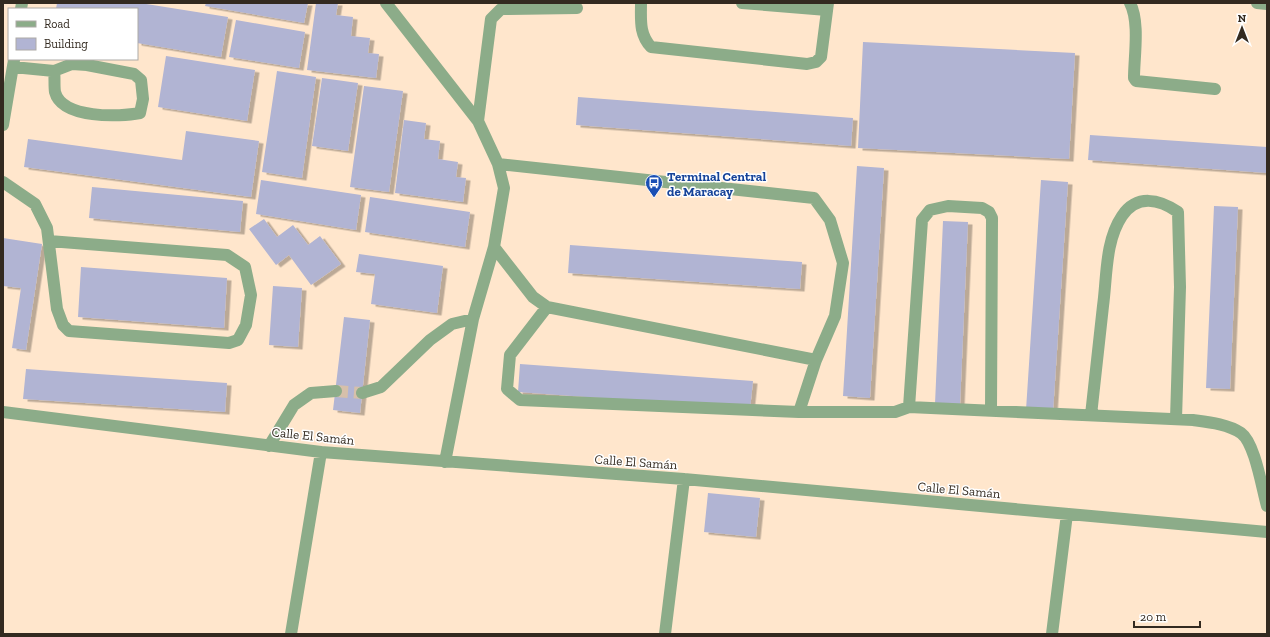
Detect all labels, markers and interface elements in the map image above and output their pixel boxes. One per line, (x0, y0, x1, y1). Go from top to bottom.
legend (8, 8, 138, 60)
north arrow (1222, 8, 1262, 48)
text: N (1238, 12, 1247, 25)
text: Road (44, 17, 70, 31)
text: Building (44, 37, 88, 51)
place label: Terminal Central de Maracay (667, 169, 766, 199)
bus stop icon: Terminal Central de Maracay (644, 173, 664, 198)
street label: Calle El Samán (271, 424, 356, 448)
street label: Calle El Samán (594, 452, 678, 472)
street label: Calle El Samán (917, 479, 1001, 501)
scale bar (1134, 603, 1200, 629)
text: 20 m (1140, 610, 1167, 624)

